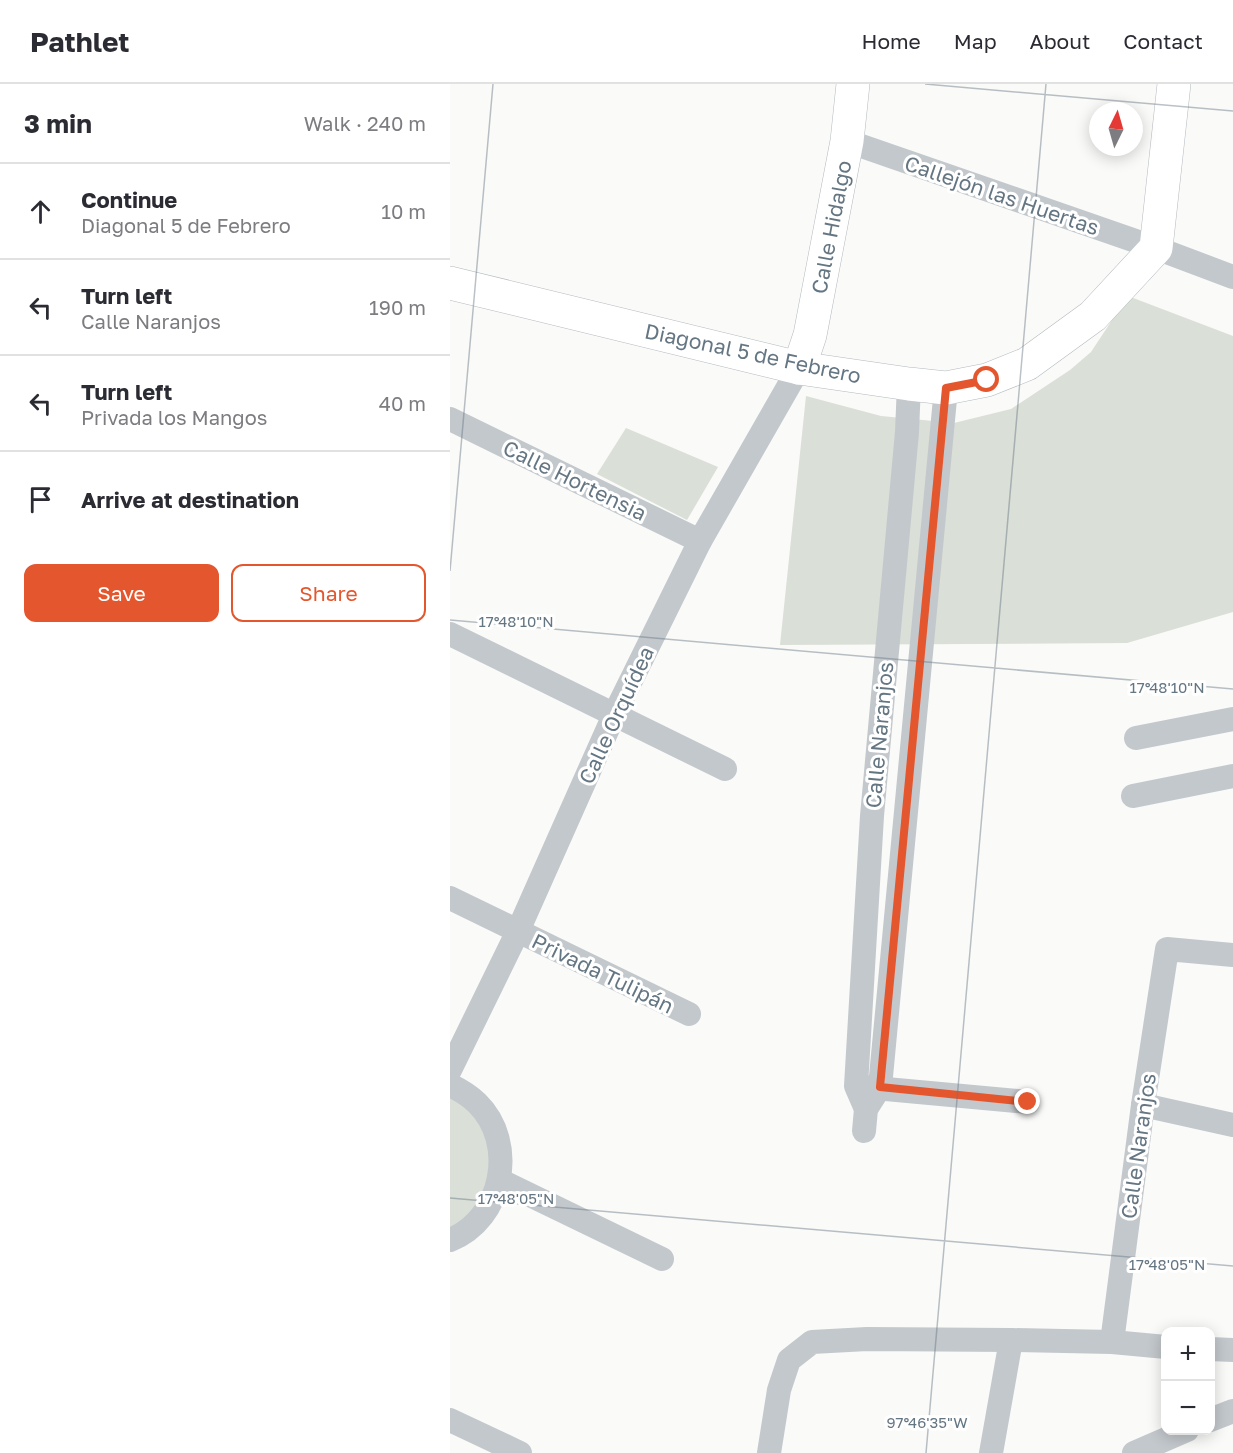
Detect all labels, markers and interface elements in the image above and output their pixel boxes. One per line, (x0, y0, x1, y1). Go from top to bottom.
text: Pathlet (30, 25, 130, 58)
text: Home (861, 28, 921, 54)
text: Map (954, 28, 997, 54)
text: About (1030, 28, 1090, 54)
text: Contact (1123, 28, 1203, 54)
north arrow (1089, 102, 1143, 156)
text: 3 min (24, 108, 92, 139)
text: Walk · 240 m (304, 111, 426, 135)
street label: Callejón las Huertas (901, 150, 1103, 240)
street label: Calle Hidalgo (805, 158, 857, 296)
text: Continue (81, 186, 177, 213)
icon: ahead (24, 195, 57, 228)
text: 10 m (381, 199, 426, 223)
text: Diagonal 5 de Febrero (81, 213, 291, 237)
text: Turn left (81, 282, 172, 309)
icon: left (24, 291, 57, 324)
text: 190 m (369, 295, 426, 319)
text: Calle Naranjos (81, 309, 221, 333)
street label: Diagonal 5 de Febrero (643, 317, 863, 389)
route start (973, 366, 999, 392)
text: Turn left (81, 378, 172, 405)
icon: left (24, 387, 57, 420)
text: 40 m (379, 391, 426, 415)
text: Privada los Mangos (81, 405, 267, 429)
street label: Calle Hortensia (499, 434, 651, 526)
icon: arrive (24, 483, 57, 516)
text: Arrive at destination (81, 486, 299, 513)
button: Save (24, 564, 219, 622)
button: Share (231, 564, 426, 622)
text: 17°48'10"N (478, 612, 554, 630)
street label: Calle Orquídea (573, 642, 659, 788)
street label: Calle Naranjos (860, 661, 898, 809)
text: 17°48'10"N (1129, 678, 1205, 696)
street label: Privada Tulipán (528, 927, 678, 1019)
street label: Calle Naranjos (1115, 1072, 1161, 1220)
route end (1014, 1088, 1040, 1114)
text: 17°48'05"N (478, 1189, 554, 1207)
text: 17°48'05"N (1129, 1255, 1205, 1273)
map controls (1161, 1327, 1215, 1435)
button: + (1161, 1327, 1215, 1381)
button: − (1161, 1381, 1215, 1435)
text: 97°46'35"W (886, 1413, 968, 1431)

